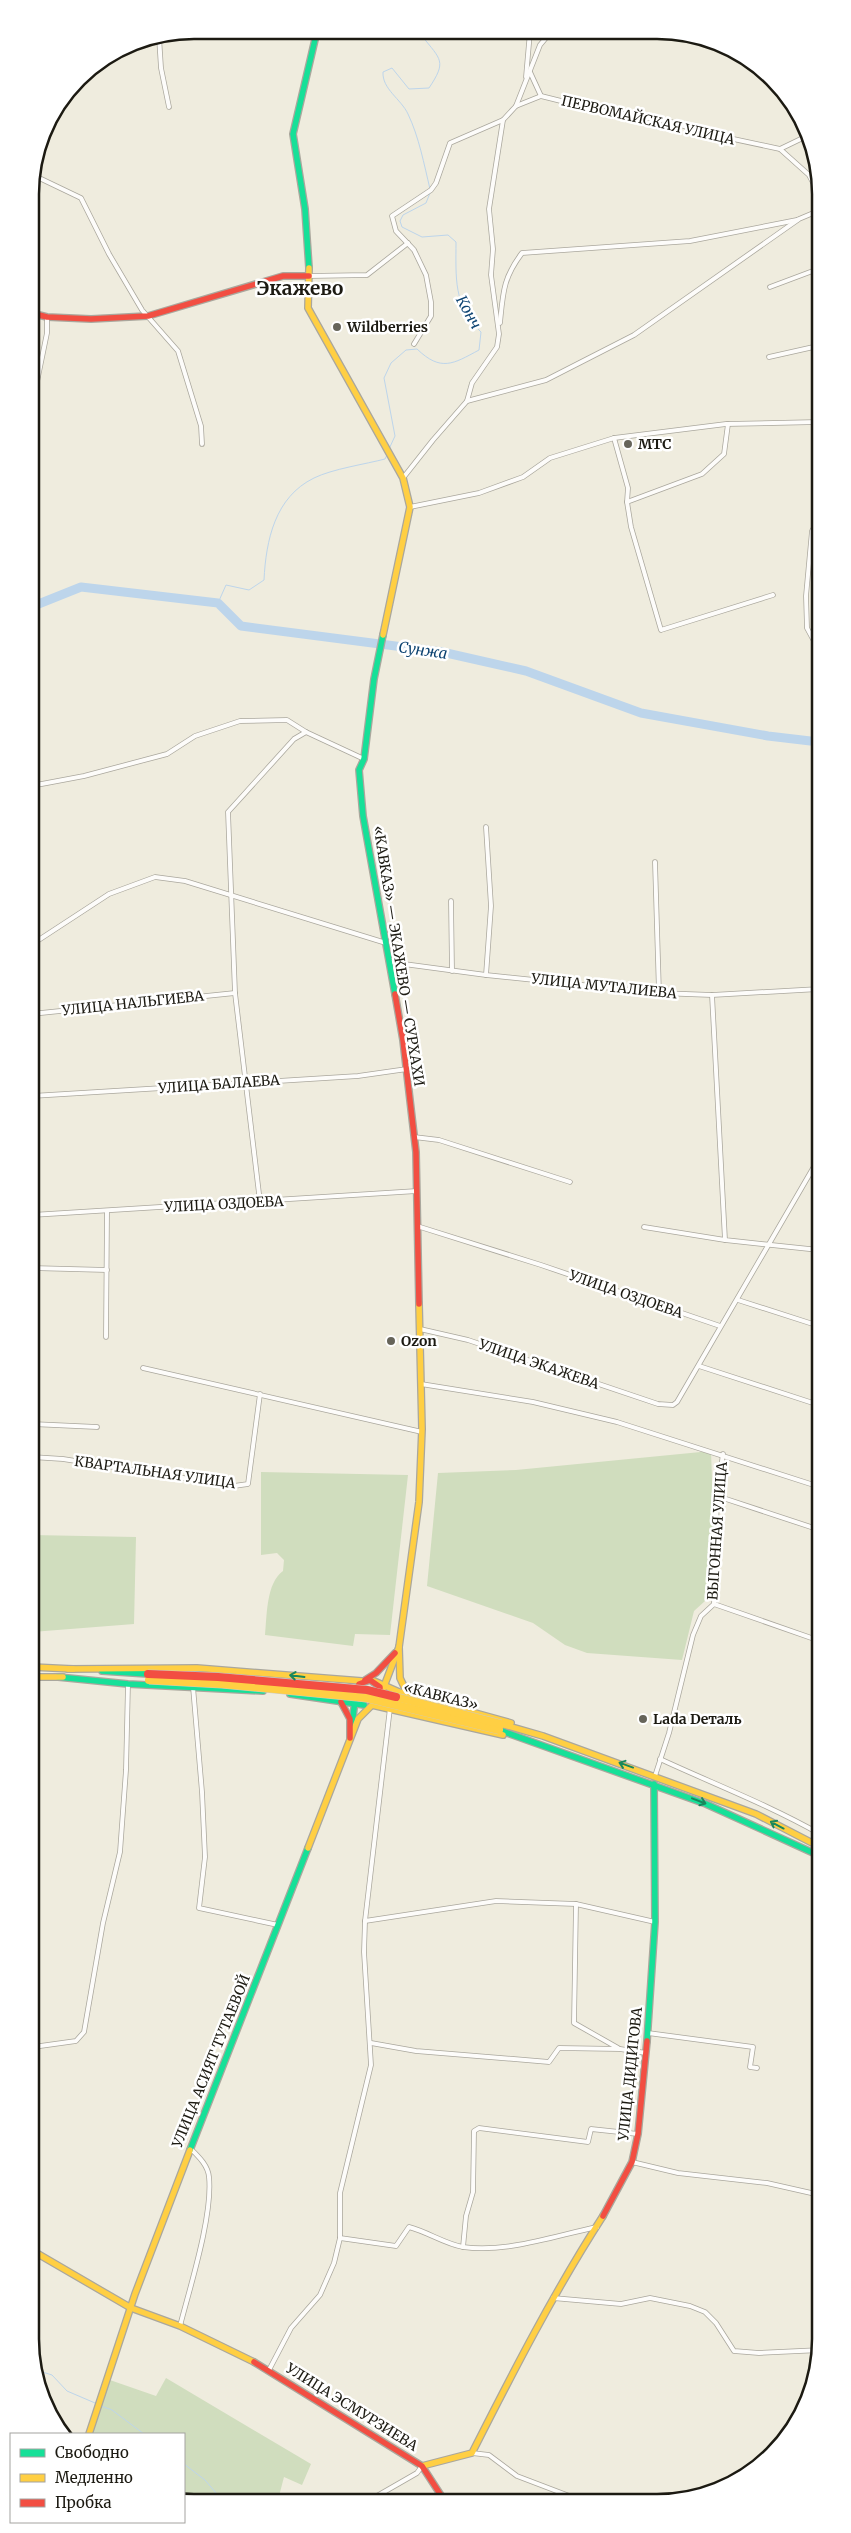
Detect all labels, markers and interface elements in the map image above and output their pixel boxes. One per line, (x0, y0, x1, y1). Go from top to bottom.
street label: ПЕРВОМАЙСКАЯ УЛИЦА (560, 91, 737, 149)
district label: Экажево (257, 276, 343, 300)
water label: Конч (452, 292, 486, 332)
place label: Wildberries (346, 318, 428, 336)
marker: Wildberries (331, 321, 343, 333)
place label: МТС (638, 435, 672, 453)
marker: МТС (622, 438, 634, 450)
water label: Сунжа (397, 637, 449, 663)
street label: «КАВКАЗ» — ЭКАЖЕВО — СУРХАХИ (369, 824, 429, 1088)
street label: УЛИЦА МУТАЛИЕВА (529, 969, 678, 1003)
street label: УЛИЦА НАЛЬГИЕВА (60, 987, 205, 1020)
street label: УЛИЦА БАЛАЕВА (156, 1071, 281, 1097)
street label: УЛИЦА ОЗДОЕВА (163, 1192, 284, 1216)
street label: УЛИЦА ОЗДОЕВА (566, 1266, 686, 1322)
place label: Ozon (401, 1332, 437, 1350)
marker: Ozon (385, 1335, 397, 1347)
street label: УЛИЦА ЭКАЖЕВА (475, 1335, 602, 1393)
street label: КВАРТАЛЬНАЯ УЛИЦА (73, 1452, 237, 1492)
street label: ВЫГОННАЯ УЛИЦА (703, 1461, 731, 1601)
one-way arrow (289, 1671, 305, 1681)
street label: «КАВКАЗ» (402, 1678, 480, 1714)
place label: Lada Dеталь (653, 1710, 742, 1728)
marker: Lada Dеталь (637, 1713, 649, 1725)
one-way arrow (619, 1760, 634, 1769)
one-way arrow (691, 1797, 707, 1806)
one-way arrow (770, 1819, 785, 1829)
street label: УЛИЦА АСИЯТ ТУТАЕВОЙ (168, 1972, 254, 2151)
street label: УЛИЦА ДИДИГОВА (614, 2006, 646, 2143)
street label: УЛИЦА ЭСМУРЗИЕВА (282, 2359, 421, 2455)
legend (10, 2433, 185, 2523)
text: Свободно (55, 2443, 129, 2462)
text: Медленно (55, 2468, 133, 2487)
text: Пробка (55, 2493, 112, 2512)

